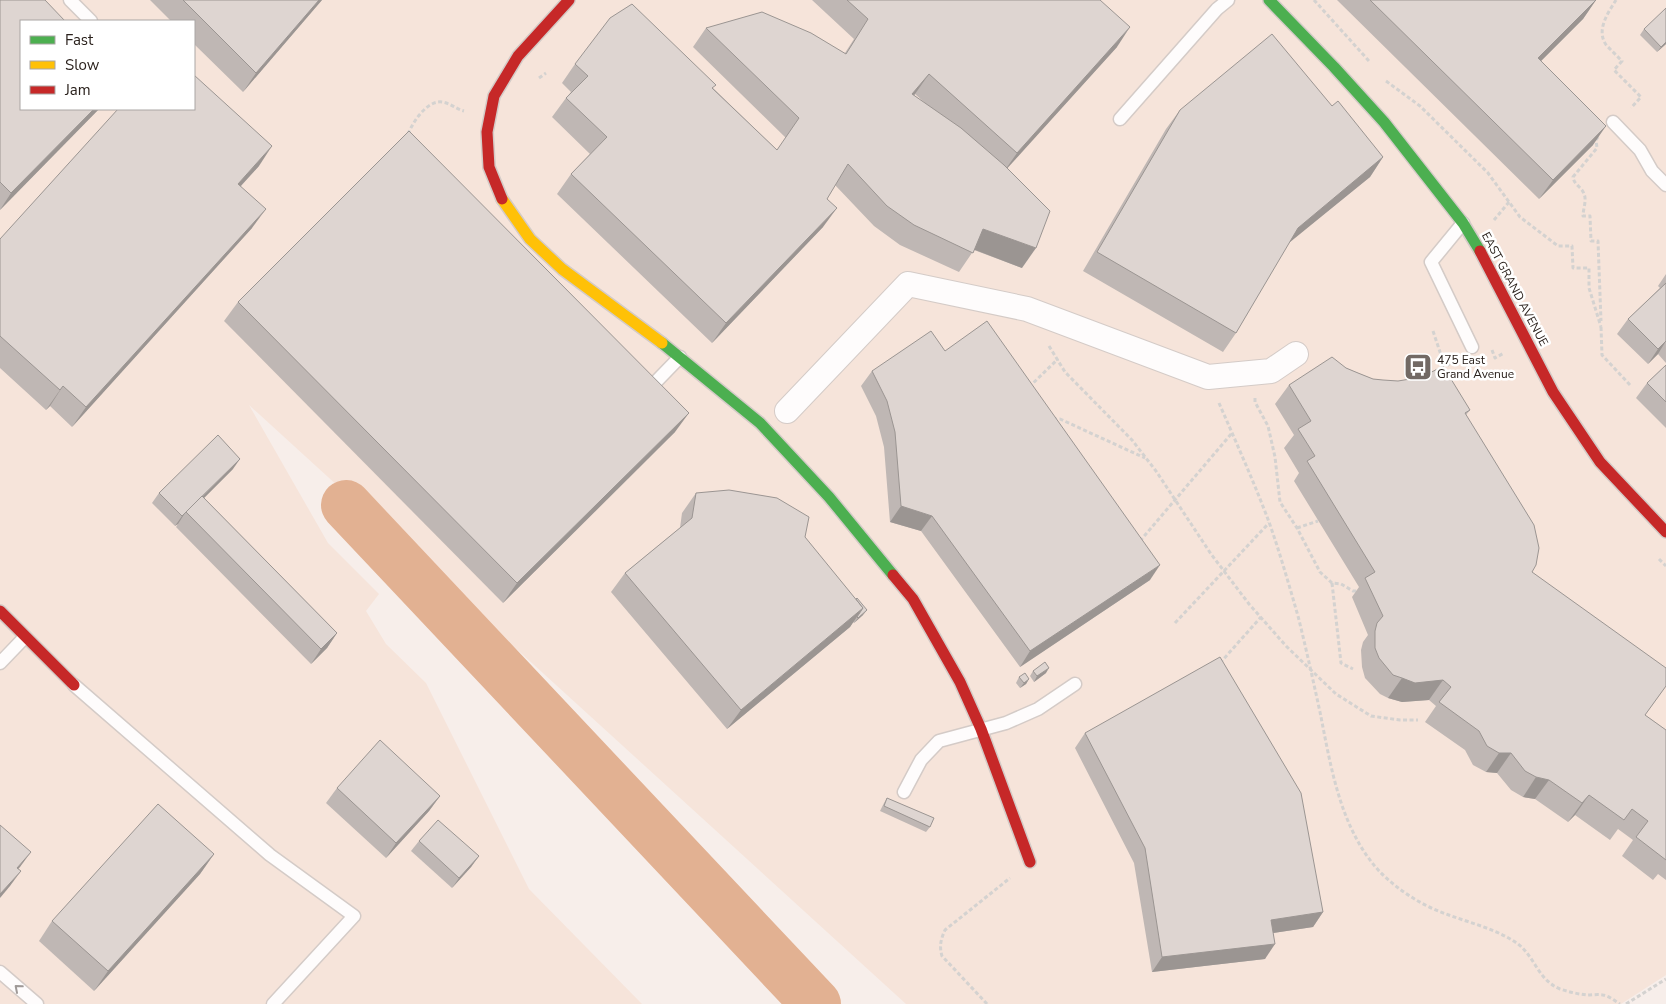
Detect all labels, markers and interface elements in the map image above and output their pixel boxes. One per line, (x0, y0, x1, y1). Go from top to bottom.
legend (20, 20, 195, 110)
text: Fast (65, 30, 94, 50)
text: Slow (65, 55, 100, 75)
text: Jam (64, 80, 91, 100)
street label: EAST GRAND AVENUE (1478, 229, 1552, 349)
bus stop icon: 475 East Grand Avenue (1403, 352, 1433, 382)
place label: 475 East Grand Avenue (1437, 352, 1514, 382)
one-way arrow (15, 985, 24, 994)

